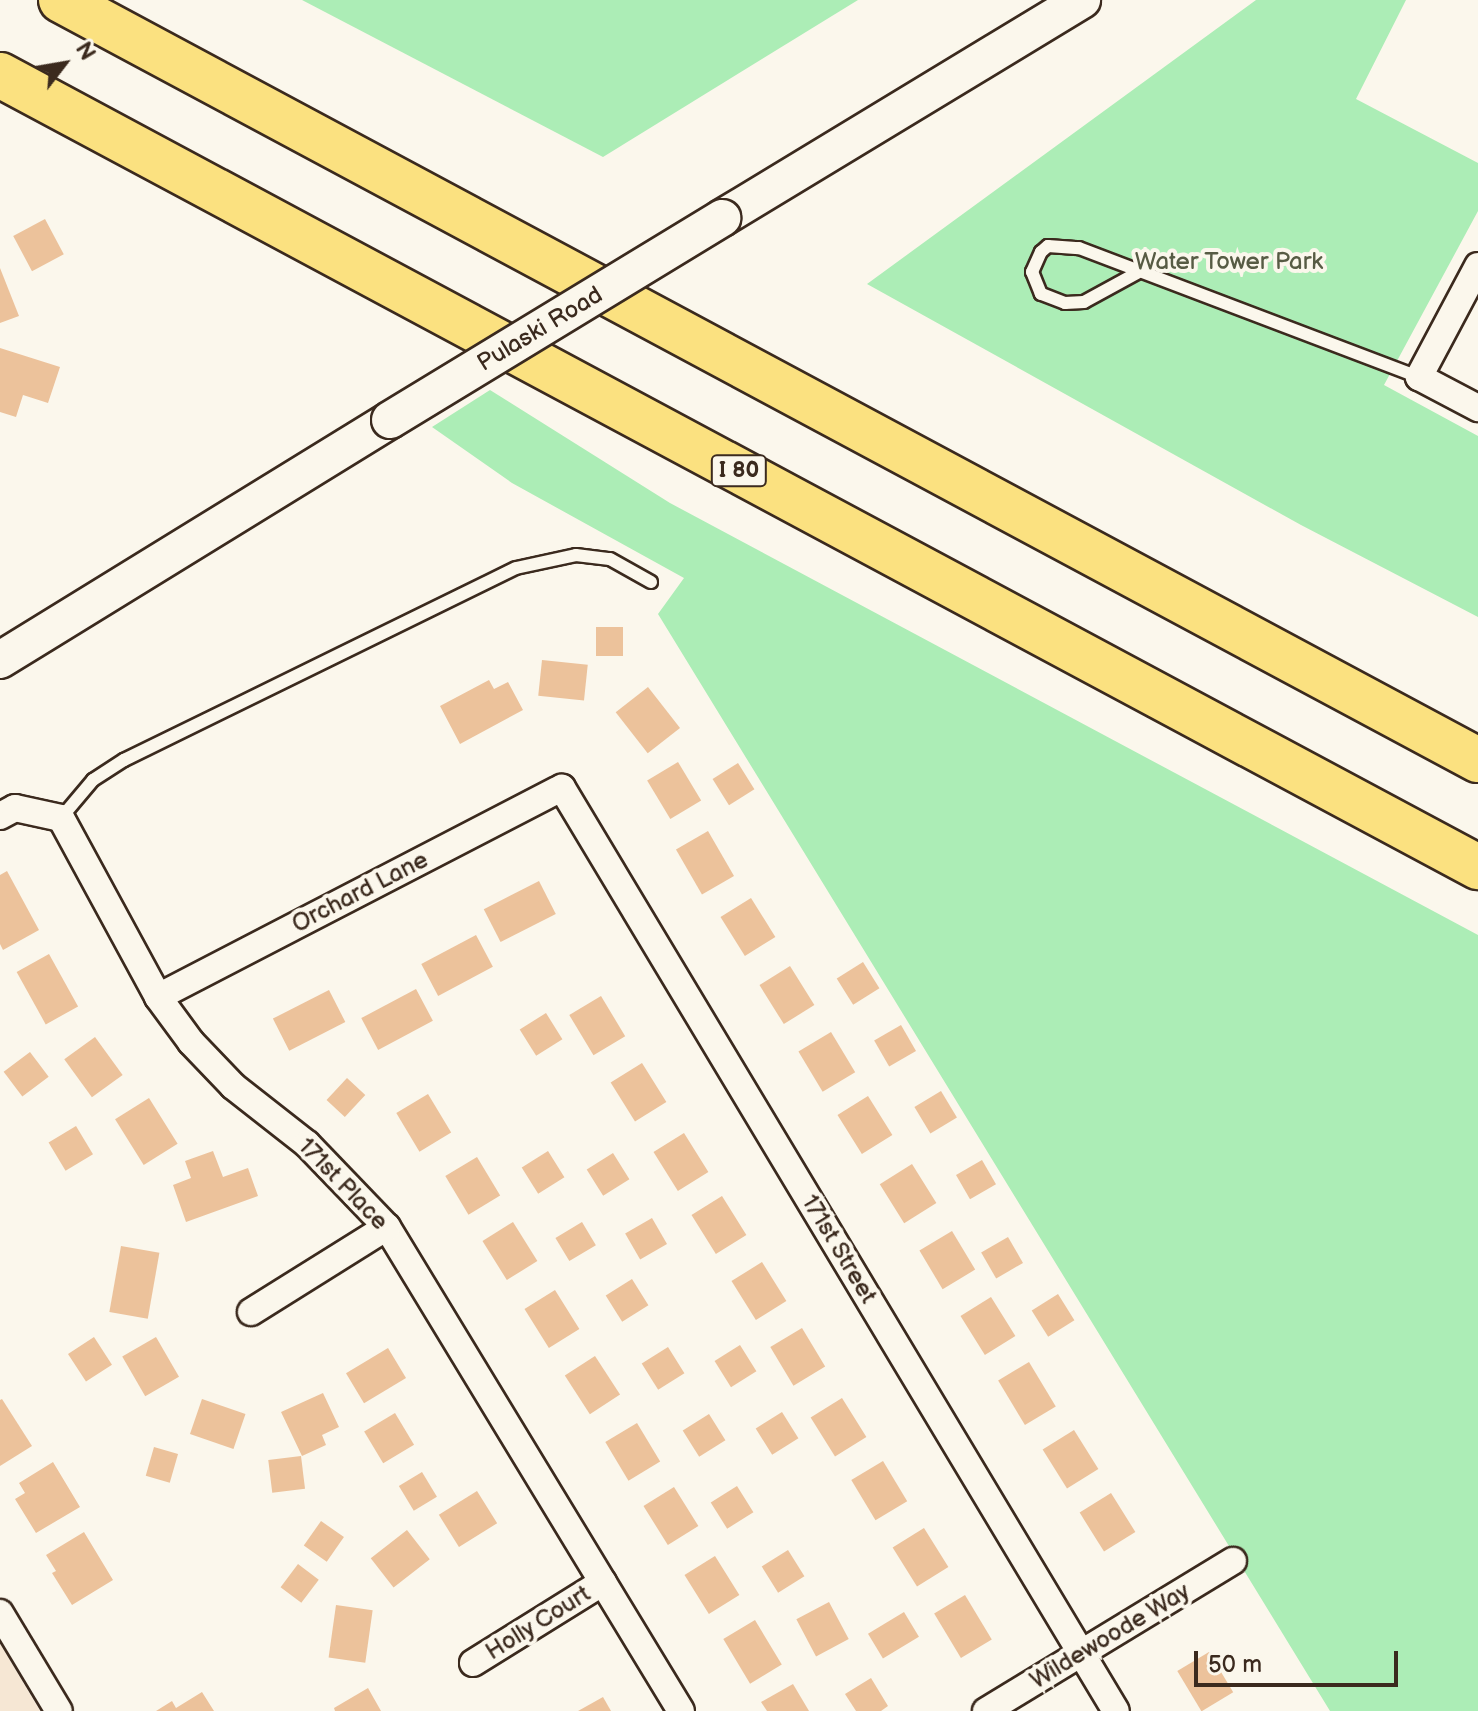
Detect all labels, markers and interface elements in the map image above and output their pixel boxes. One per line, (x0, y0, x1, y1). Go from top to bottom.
north arrow (24, 24, 104, 104)
text: N (69, 37, 101, 65)
park label: Water Tower Park (1135, 248, 1323, 276)
street label: Pulaski Road (472, 280, 608, 378)
road number: I 80 (709, 453, 769, 489)
street label: Orchard Lane (287, 845, 433, 939)
street label: 171st Place (292, 1132, 394, 1236)
street label: 171st Street (795, 1189, 883, 1309)
street label: Wildewoode Way (1025, 1577, 1195, 1695)
street label: Holly Court (480, 1579, 596, 1667)
scale bar (1198, 1635, 1402, 1685)
text: 50 m (1208, 1650, 1262, 1679)

